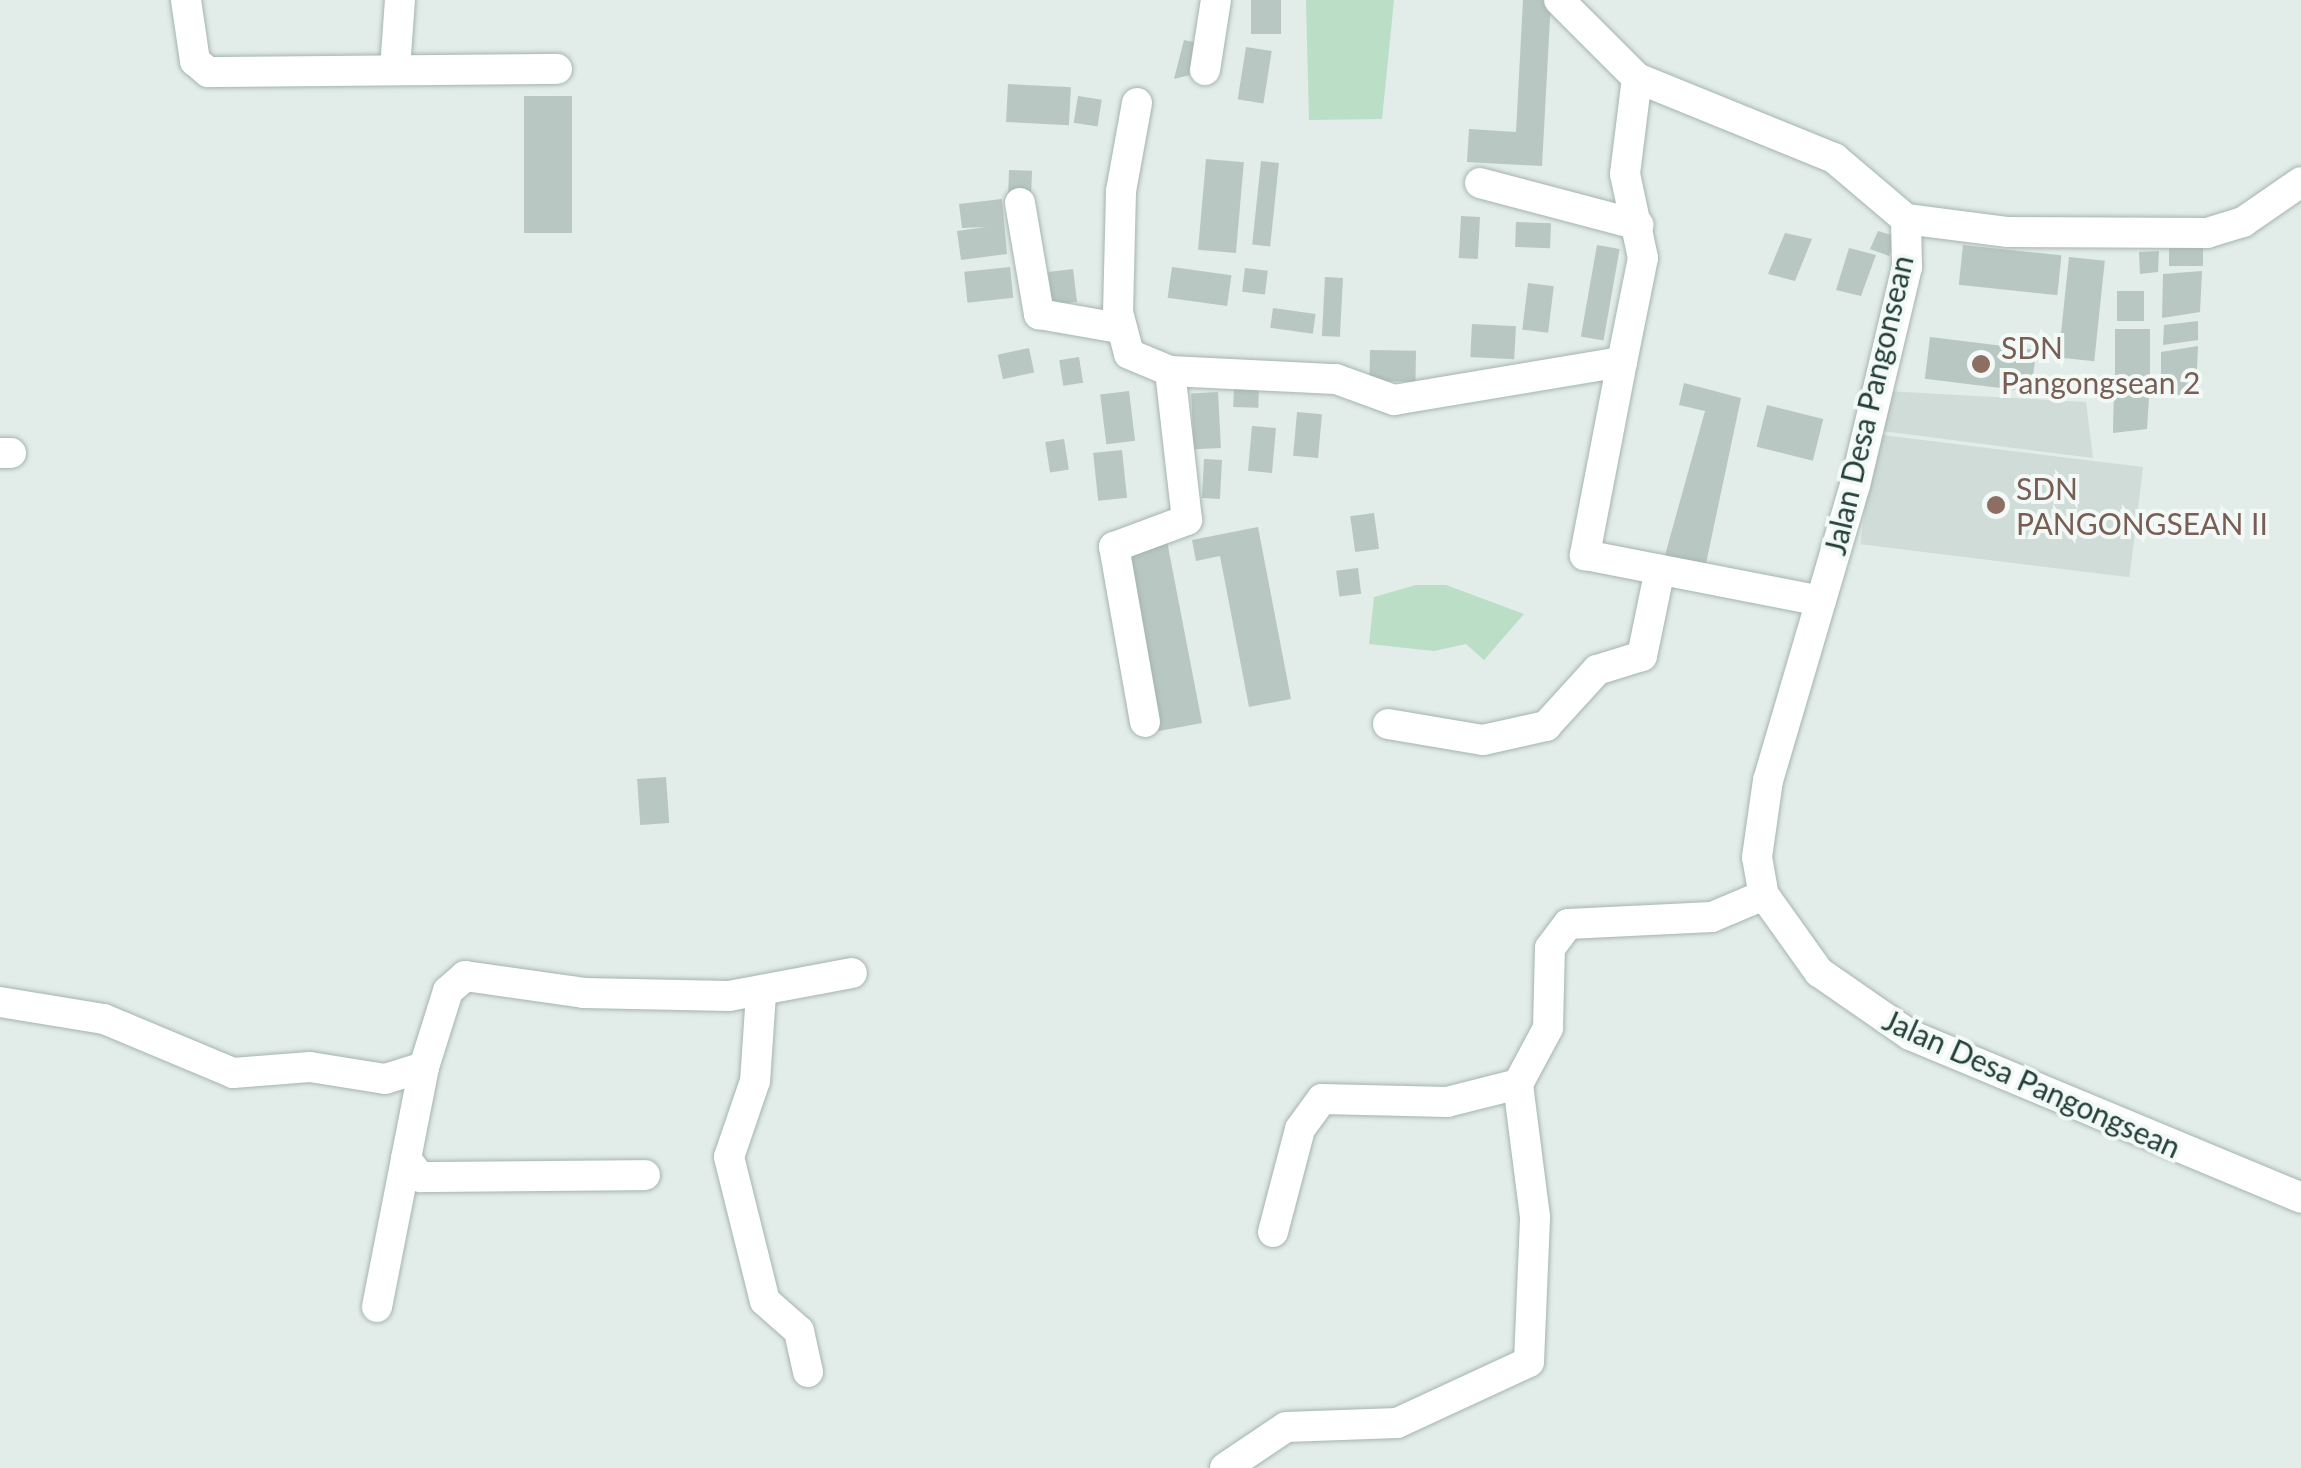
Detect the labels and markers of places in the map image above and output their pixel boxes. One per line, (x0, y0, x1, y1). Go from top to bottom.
place label: SDN Pangongsean 2 (2001, 329, 2200, 400)
marker: SDN Pangongsean 2 (1970, 353, 1992, 375)
place label: SDN PANGONGSEAN II (2016, 470, 2268, 540)
marker: SDN PANGONGSEAN II (1985, 494, 2007, 516)

